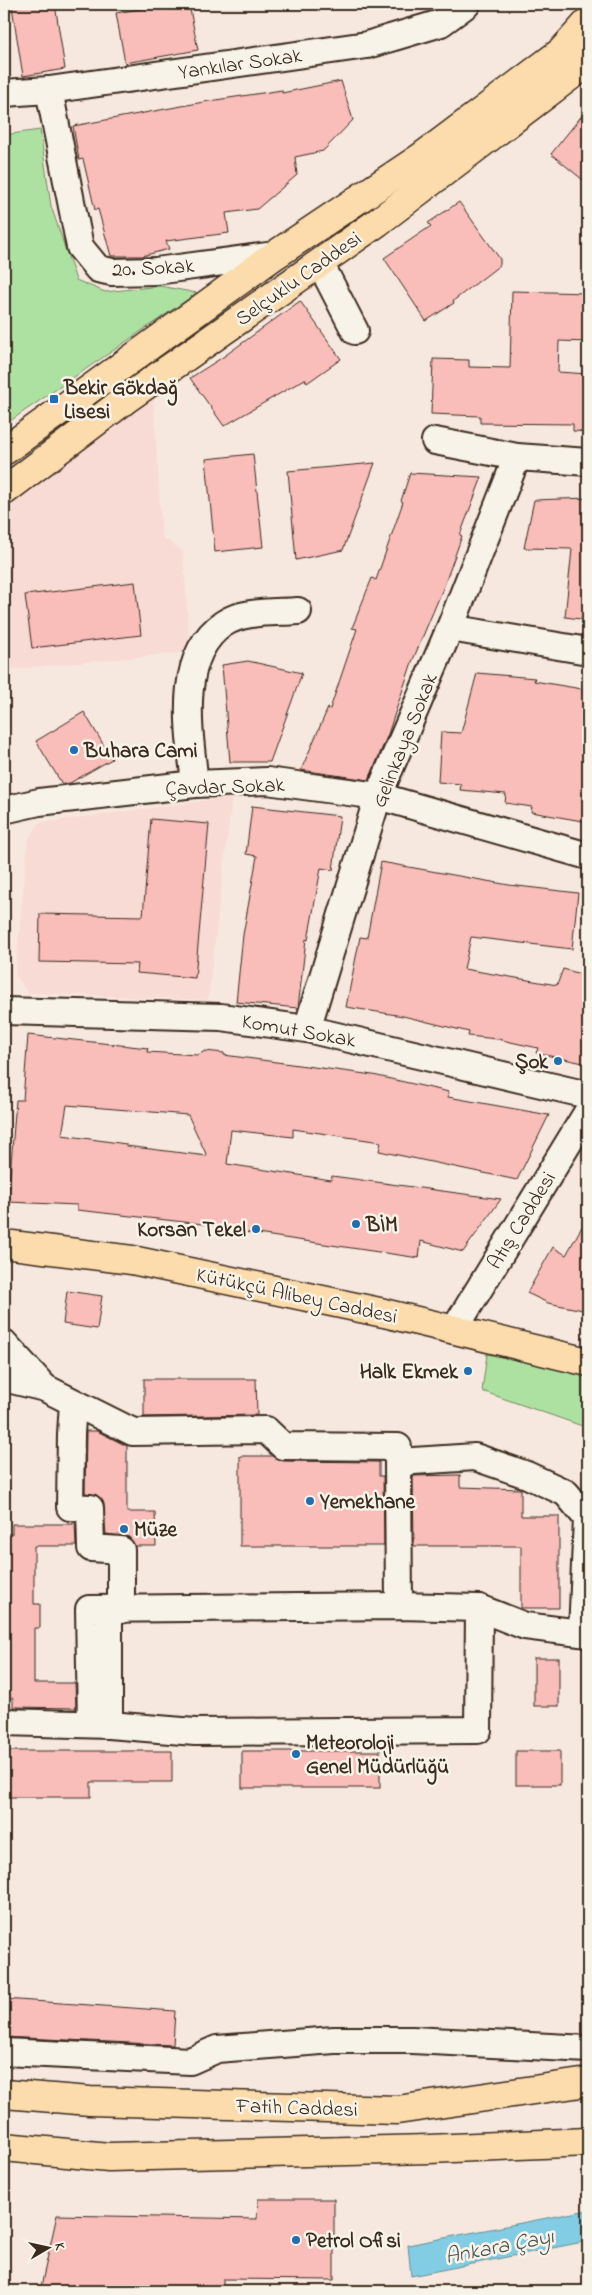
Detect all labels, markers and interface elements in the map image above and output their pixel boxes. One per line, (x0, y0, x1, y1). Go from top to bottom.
street label: Yankılar Sokak (177, 41, 305, 88)
street label: Selçuklu Caddesi (230, 225, 368, 334)
street label: 20. Sokak (111, 252, 196, 286)
place label: Bekir Gökdağ Lisesi (63, 374, 178, 428)
marker: Bekir Gökdağ Lisesi (48, 393, 60, 405)
street label: Gelinkaya Sokak (365, 668, 449, 813)
place label: Buhara Cami (83, 737, 198, 767)
marker: Buhara Cami (68, 744, 80, 756)
street label: Çavdar Sokak (165, 771, 286, 805)
street label: Komut Sokak (239, 1007, 359, 1057)
place label: Şok (515, 1048, 549, 1078)
marker: Şok (552, 1055, 564, 1067)
street label: Atış Caddesi (481, 1166, 565, 1276)
place label: BİM (365, 1211, 398, 1241)
place label: Korsan Tekel (137, 1216, 246, 1246)
marker: BİM (350, 1218, 362, 1230)
marker: Korsan Tekel (250, 1223, 262, 1235)
street label: Kütükçü Alibey Caddesi (193, 1261, 400, 1335)
place label: Halk Ekmek (360, 1358, 459, 1388)
marker: Halk Ekmek (462, 1365, 474, 1377)
place label: Yemekhane (319, 1488, 416, 1518)
marker: Yemekhane (304, 1495, 316, 1507)
place label: Müze (134, 1516, 177, 1546)
marker: Müze (118, 1523, 130, 1535)
place label: Meteoroloji Genel Müdürlüğü (306, 1729, 449, 1785)
marker: Meteoroloji Genel Müdürlüğü (290, 1748, 302, 1760)
street label: Fatih Caddesi (235, 2092, 358, 2126)
north arrow (22, 2222, 72, 2272)
water label: Ankara Çayı (442, 2222, 558, 2274)
place label: Petrol Ofisi (306, 2227, 401, 2257)
marker: Petrol Ofisi (290, 2234, 302, 2246)
text: K (48, 2241, 70, 2252)

